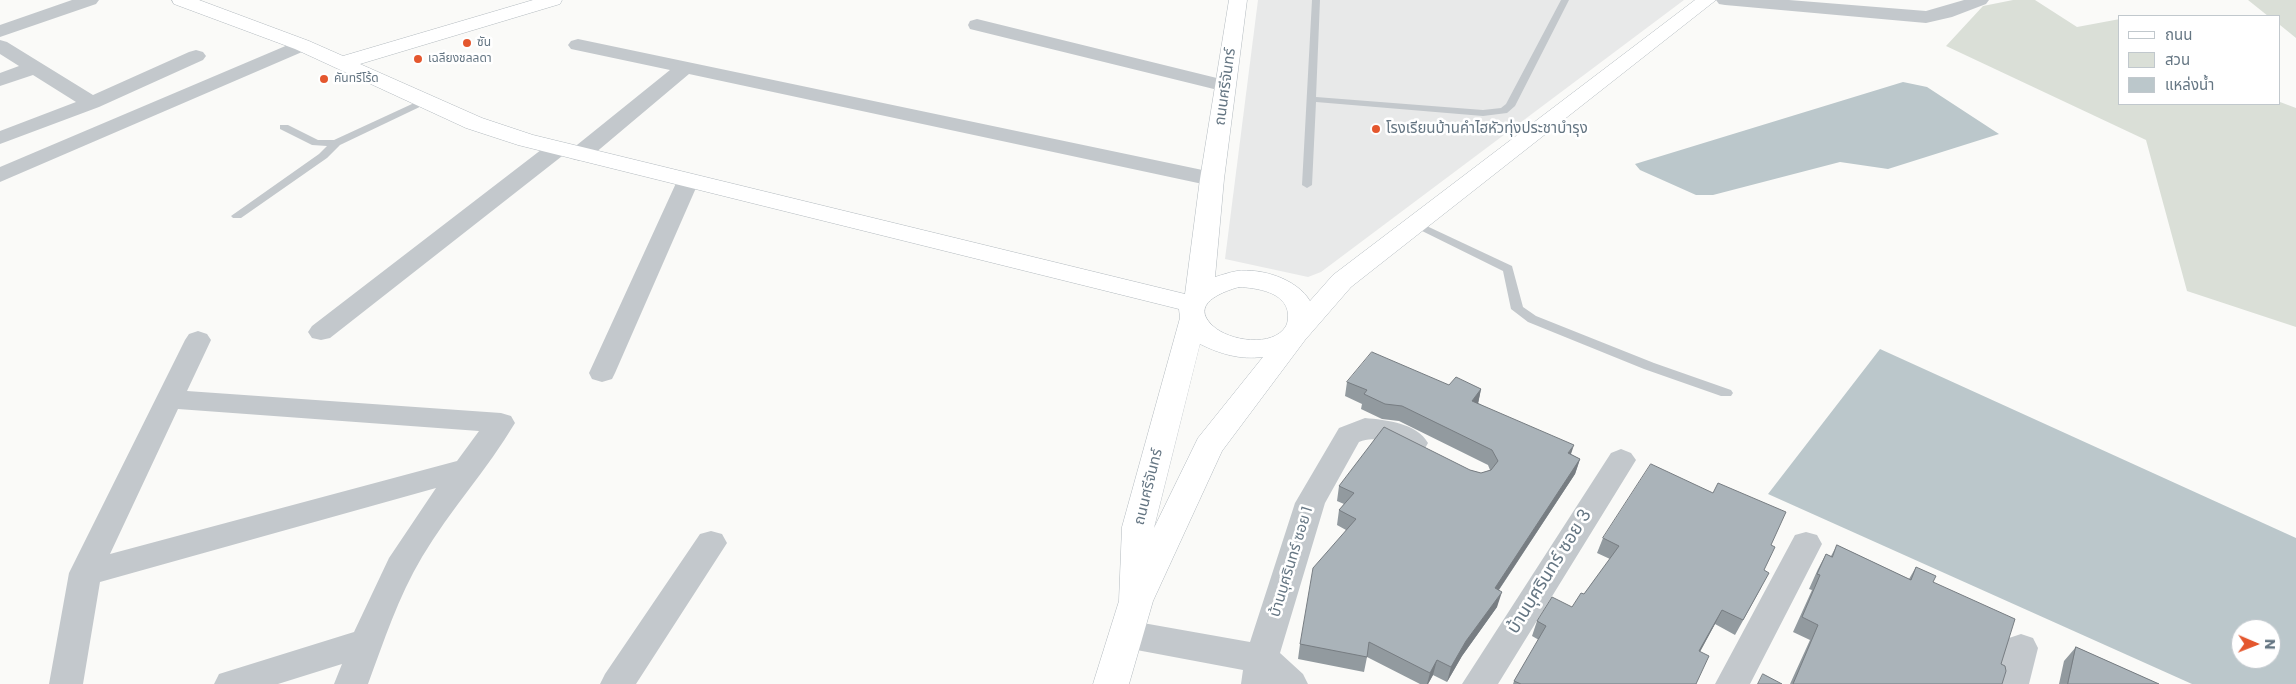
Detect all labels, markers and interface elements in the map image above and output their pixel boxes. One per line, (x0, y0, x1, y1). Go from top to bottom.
legend (2118, 15, 2281, 105)
text: ถนน (2165, 24, 2192, 45)
place label: ซัน (477, 36, 491, 50)
marker: ซัน (461, 37, 473, 49)
street label: ถนนศรีจันทร์ (1212, 47, 1240, 127)
text: สวน (2165, 49, 2190, 70)
place label: เฉลียงชลลดา (428, 52, 492, 66)
marker: เฉลียงชลลดา (412, 53, 424, 65)
place label: คันทรีโร้ด (334, 72, 379, 86)
marker: คันทรีโร้ด (318, 73, 330, 85)
text: แหล่งน้ำ (2165, 74, 2214, 95)
place label: โรงเรียนบ้านคำไฮหัวทุ่งประชาบำรุง (1386, 120, 1588, 138)
marker: โรงเรียนบ้านคำไฮหัวทุ่งประชาบำรุง (1370, 123, 1382, 135)
street label: ถนนศรีจันทร์ (1131, 447, 1167, 527)
street label: บ้านบุศรินทร์ ซอย 1 (1267, 505, 1317, 619)
street label: บ้านบุศรินทร์ ซอย 3 (1503, 506, 1597, 638)
north arrow (2231, 619, 2281, 669)
text: N (2260, 639, 2280, 650)

